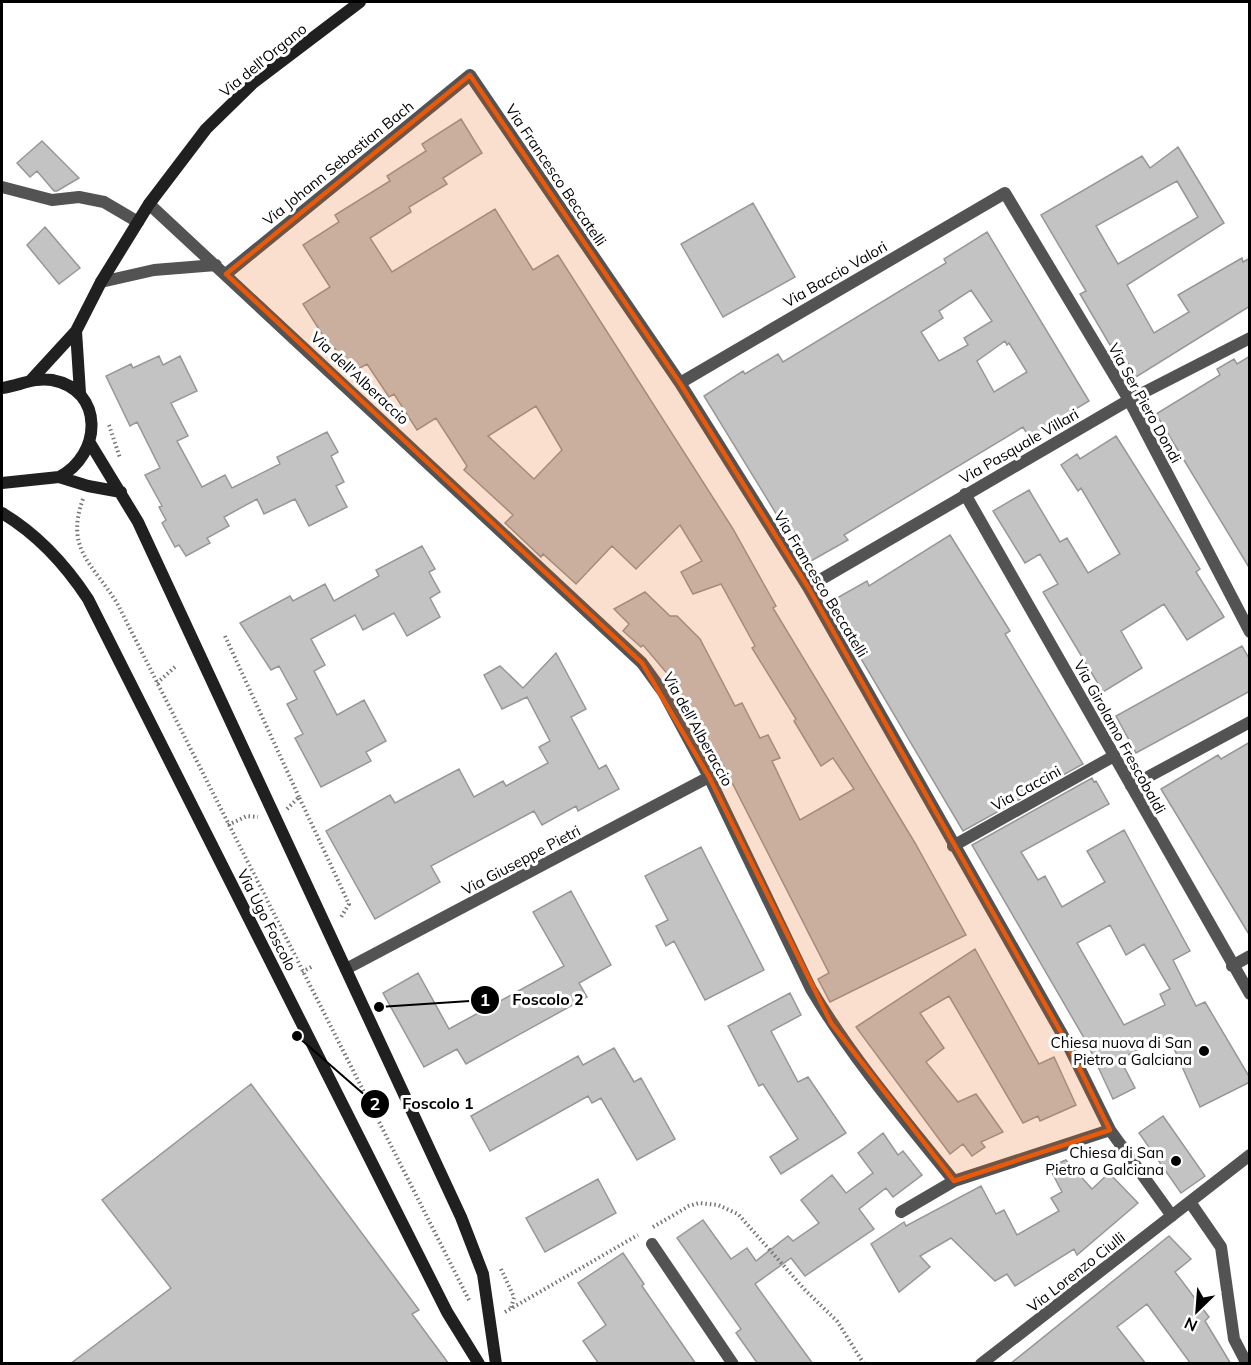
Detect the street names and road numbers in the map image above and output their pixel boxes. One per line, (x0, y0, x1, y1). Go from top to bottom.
street label: Via dell'Organo (215, 19, 311, 101)
street label: Via Johann Sebastian Bach (259, 96, 417, 230)
street label: Via Francesco Beccatelli (501, 100, 611, 250)
street label: Via Baccio Valori (780, 237, 890, 311)
street label: Via dell'Alberaccio (307, 328, 413, 428)
street label: Via Ser Piero Dondi (1104, 340, 1186, 466)
street label: Via Pasquale Villari (956, 404, 1082, 488)
street label: Via Francesco Beccatelli (770, 508, 872, 660)
street label: Via Girolamo Frescobaldi (1070, 657, 1170, 817)
street label: Via dell'Alberaccio (659, 669, 737, 789)
street label: Via Caccini (988, 761, 1064, 815)
street label: Via Giuseppe Pietri (458, 821, 584, 899)
street label: Via Ugo Foscolo (233, 866, 301, 974)
street label: Via Lorenzo Ciulli (1023, 1228, 1129, 1316)

